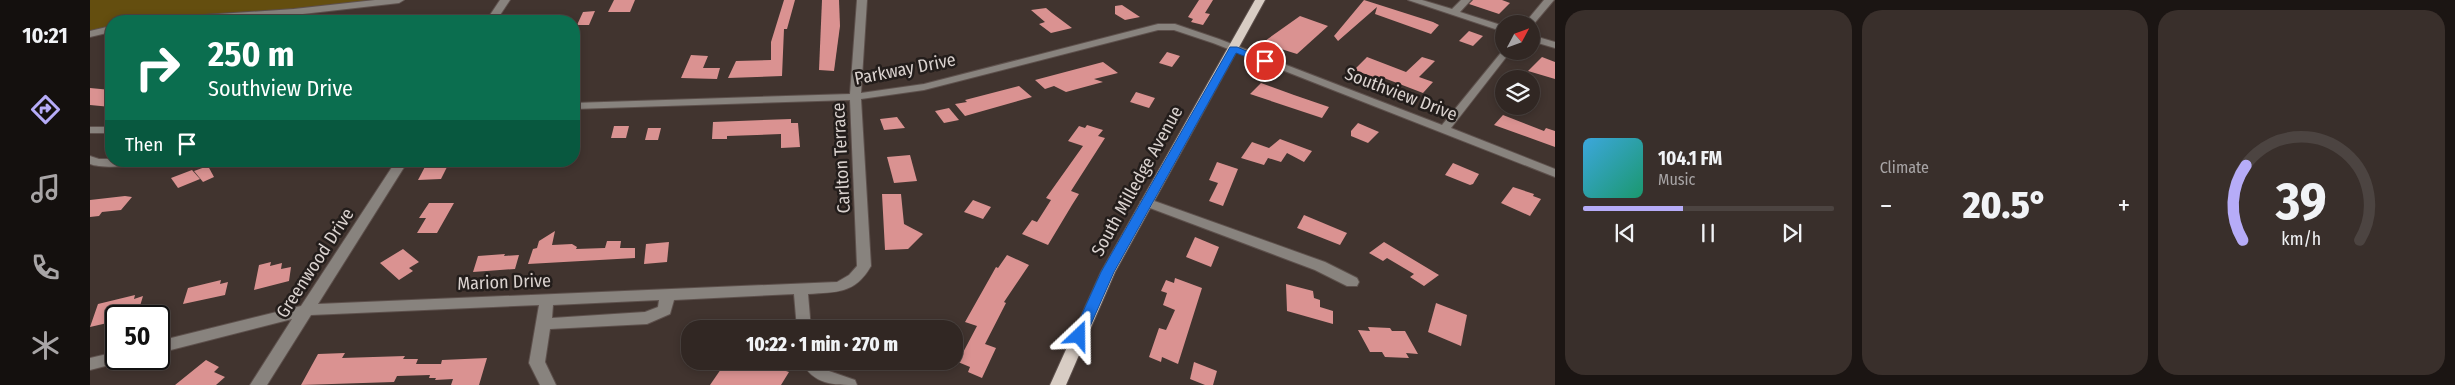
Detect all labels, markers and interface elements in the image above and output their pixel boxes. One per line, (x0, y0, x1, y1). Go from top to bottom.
north arrow (1495, 15, 1540, 60)
map controls (1495, 15, 1540, 115)
text: 10:21 (22, 22, 68, 49)
text: 250 m (208, 33, 295, 75)
icon: right (125, 35, 190, 100)
pin (1244, 40, 1286, 82)
icon: arrive (1251, 47, 1279, 75)
street label: Parkway Drive (853, 48, 957, 90)
street label: Southview Drive (1342, 62, 1460, 126)
button: layers (1495, 70, 1540, 115)
text: Southview Drive (208, 75, 353, 102)
icon: directions (28, 92, 63, 127)
street label: Carlton Terrace (827, 102, 855, 214)
street label: South Milledge Avenue (1087, 102, 1187, 260)
icon: arrive (173, 130, 201, 158)
text: Then (125, 133, 163, 156)
text: 104.1 FM (1658, 147, 1722, 170)
text: Climate (1880, 158, 1929, 177)
text: Music (1658, 170, 1695, 189)
text: 39 (2275, 170, 2327, 233)
icon: music (28, 171, 63, 206)
text: 20.5° (1963, 182, 2047, 228)
text: − (1880, 189, 1892, 222)
text: + (2118, 189, 2130, 222)
street label: Greenwood Drive (271, 204, 359, 322)
icon: previous (1611, 219, 1639, 247)
icon: pause (1694, 219, 1722, 247)
icon: next (1778, 219, 1806, 247)
text: km/h (2282, 228, 2322, 250)
icon: phone (28, 250, 63, 285)
street label: Marion Drive (457, 269, 551, 295)
speed limit sign: 50 (105, 305, 170, 370)
position arrow (1052, 309, 1104, 361)
icon: climate (28, 328, 63, 363)
text: 10:22 · 1 min · 270 m (746, 333, 898, 356)

